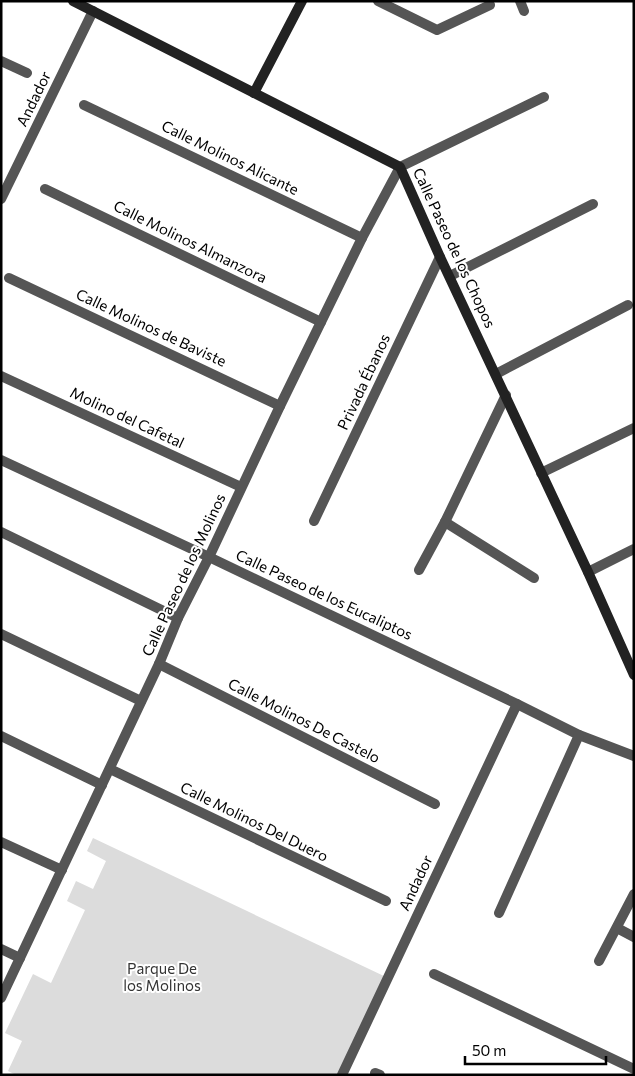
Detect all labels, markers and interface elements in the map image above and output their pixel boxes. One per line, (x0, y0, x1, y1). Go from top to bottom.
street label: Andador (12, 68, 54, 129)
street label: Calle Molinos Alicante (159, 116, 302, 198)
street label: Calle Paseo de los Chopos (410, 165, 500, 331)
street label: Calle Molinos Almanzora (111, 196, 270, 286)
street label: Calle Molinos de Baviste (73, 284, 229, 370)
street label: Privada Ébanos (332, 330, 393, 432)
street label: Molino del Cafetal (67, 383, 187, 451)
street label: Calle Paseo de los Molinos (137, 490, 229, 659)
street label: Calle Paseo de los Eucaliptos (233, 545, 416, 643)
street label: Calle Molinos De Castelo (226, 674, 383, 766)
street label: Calle Molinos Del Duero (178, 777, 331, 865)
street label: Andador (394, 852, 436, 913)
park label: Parque De los Molinos (123, 959, 201, 994)
scale bar (465, 1034, 606, 1066)
text: 50 m (472, 1041, 506, 1059)

